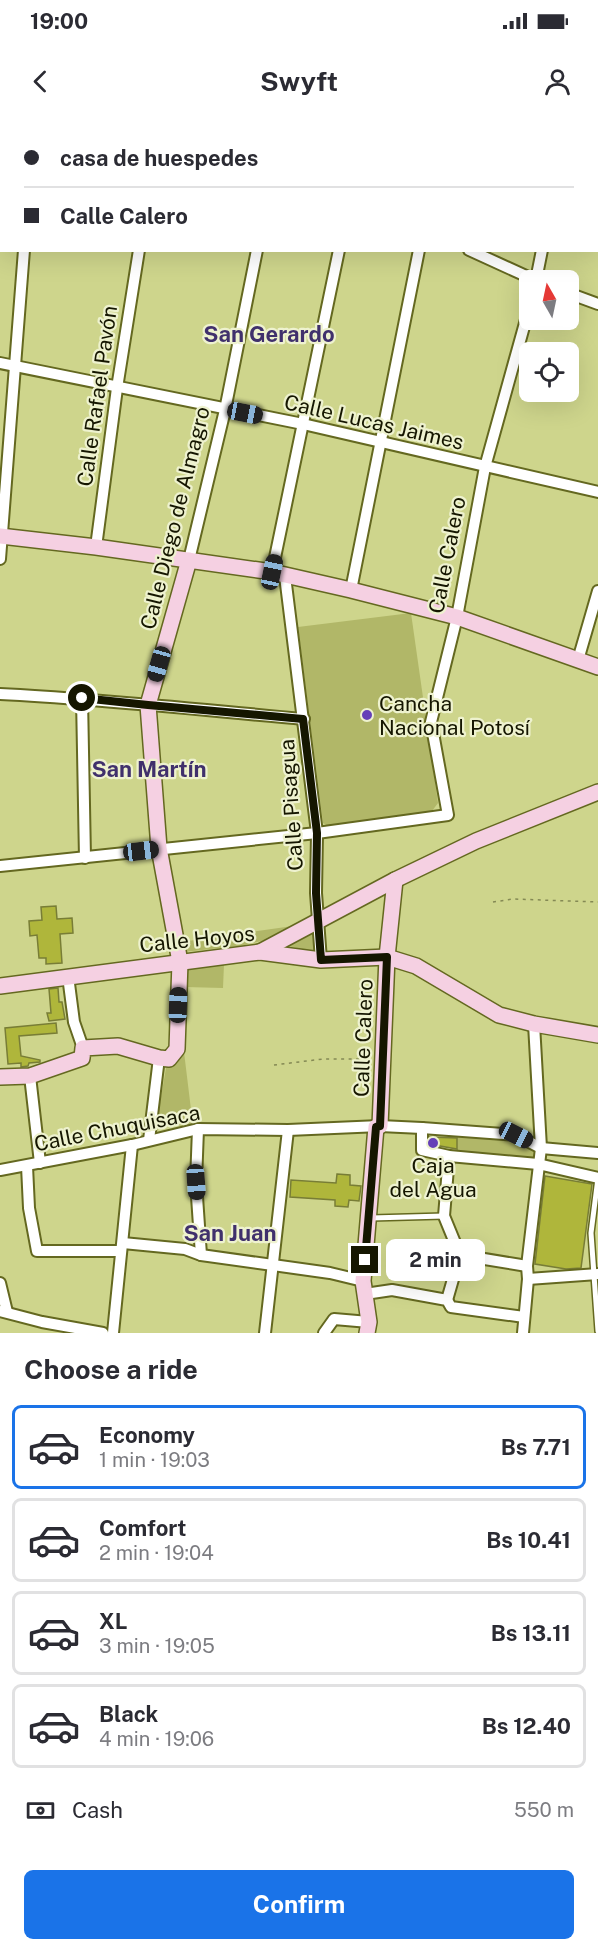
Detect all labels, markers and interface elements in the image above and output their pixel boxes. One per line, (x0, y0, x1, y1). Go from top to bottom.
text: 19:00 (30, 8, 88, 34)
icon: back (24, 65, 57, 98)
text: Swyft (260, 65, 338, 97)
icon: person (541, 65, 574, 98)
text: casa de huespedes (60, 145, 258, 171)
text: Calle Calero (60, 203, 188, 229)
north arrow (519, 270, 579, 330)
map controls (519, 270, 579, 402)
street label: Calle Rafael Pavón (72, 304, 122, 488)
district label: San Gerardo (203, 321, 335, 347)
button: locate (519, 342, 579, 402)
street label: Calle Lucas Jaimes (282, 389, 466, 455)
car (226, 401, 264, 425)
street label: Calle Diego de Almagro (135, 404, 215, 632)
street label: Calle Calero (423, 495, 471, 615)
car (259, 553, 285, 591)
car (145, 644, 173, 684)
route start (68, 684, 95, 711)
place label: Cancha Nacional Potosí (379, 691, 531, 740)
marker: Cancha Nacional Potosí (360, 708, 374, 722)
street label: Calle Pisagua (274, 738, 308, 872)
district label: San Martín (91, 756, 207, 782)
car (122, 840, 160, 862)
street label: Calle Hoyos (138, 921, 256, 957)
street label: Calle Calero (348, 978, 378, 1098)
car (168, 987, 188, 1023)
street label: Calle Chuquisaca (32, 1100, 202, 1156)
car (496, 1119, 536, 1151)
marker: Caja del Agua (426, 1136, 440, 1150)
place label: Caja del Agua (389, 1153, 477, 1202)
car (186, 1163, 206, 1201)
district label: San Juan (184, 1220, 277, 1246)
callout: 2 min (386, 1239, 485, 1281)
route end (351, 1246, 378, 1273)
text: 2 min (409, 1248, 462, 1272)
text: Choose a ride (24, 1353, 198, 1385)
icon: car (27, 1420, 81, 1474)
text: Economy (99, 1422, 195, 1448)
text: Bs 7.71 (501, 1434, 571, 1460)
text: 1 min · 19:03 (99, 1448, 210, 1472)
icon: car (27, 1513, 81, 1567)
text: Comfort (99, 1515, 186, 1541)
text: Bs 10.41 (486, 1527, 571, 1553)
text: 2 min · 19:04 (99, 1541, 214, 1565)
icon: car (27, 1606, 81, 1660)
text: XL (99, 1608, 127, 1634)
text: Bs 13.11 (491, 1620, 571, 1646)
text: 3 min · 19:05 (99, 1634, 215, 1658)
icon: car (27, 1699, 81, 1753)
text: Black (99, 1701, 158, 1727)
text: Bs 12.40 (482, 1713, 571, 1739)
text: 4 min · 19:06 (99, 1727, 214, 1751)
icon: cash (24, 1794, 57, 1827)
text: Cash (72, 1797, 123, 1823)
text: 550 m (514, 1798, 574, 1822)
button: Confirm (24, 1870, 574, 1939)

